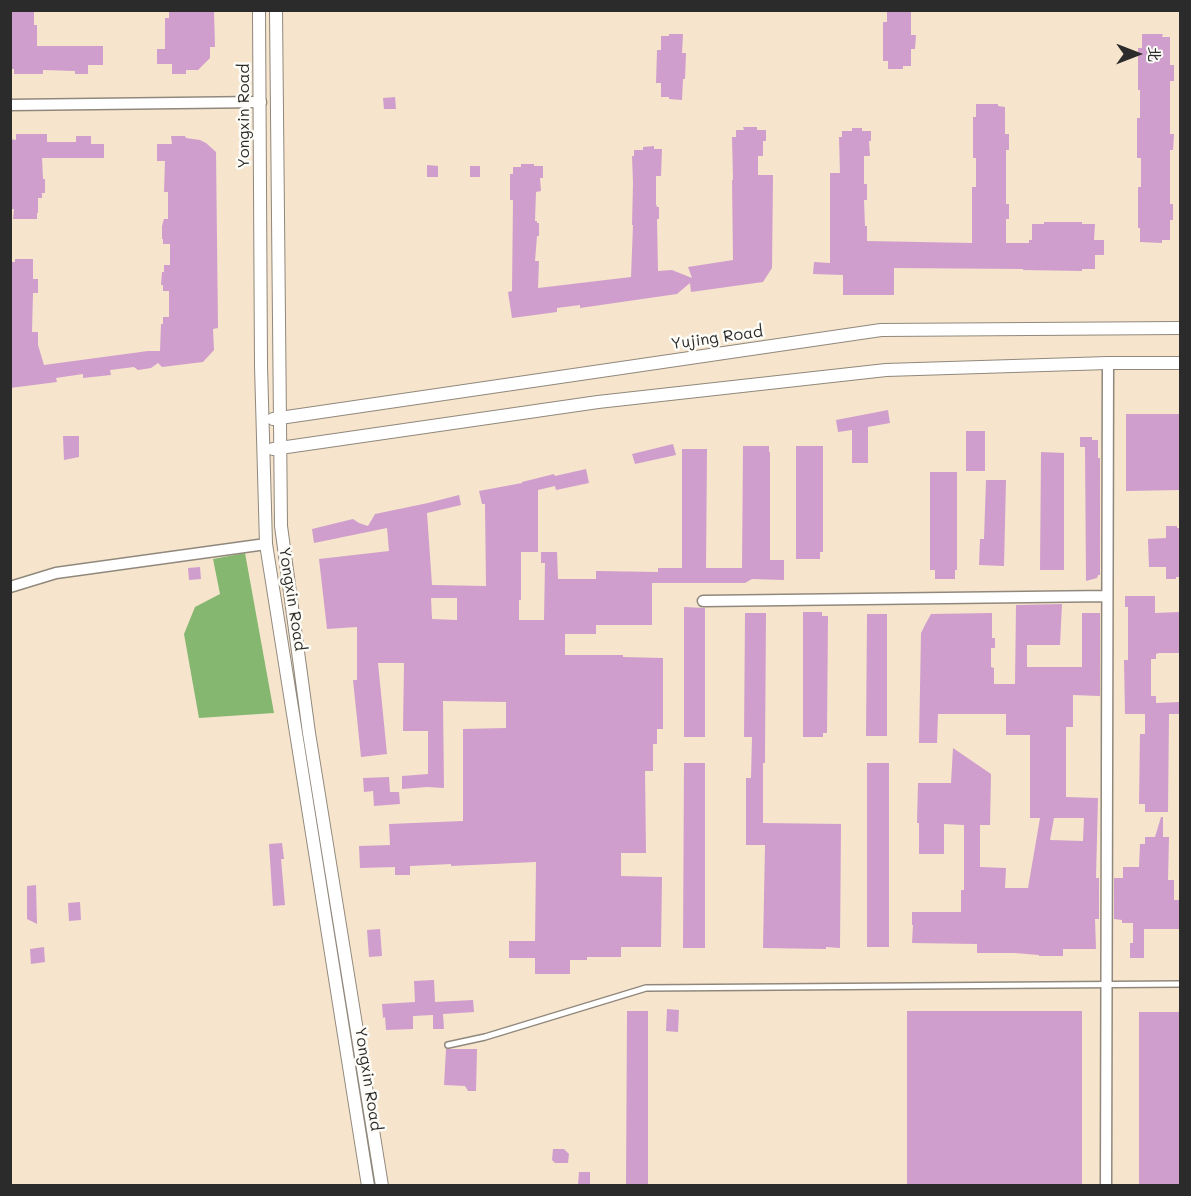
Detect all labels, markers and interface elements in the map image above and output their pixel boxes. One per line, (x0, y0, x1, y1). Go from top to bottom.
north arrow (1107, 24, 1167, 84)
text: 北 (1145, 46, 1166, 62)
street label: Yongxin Road (234, 64, 254, 168)
street label: Yujing Road (670, 322, 764, 354)
street label: Yongxin Road (274, 546, 310, 652)
street label: Yongxin Road (350, 1026, 386, 1132)

